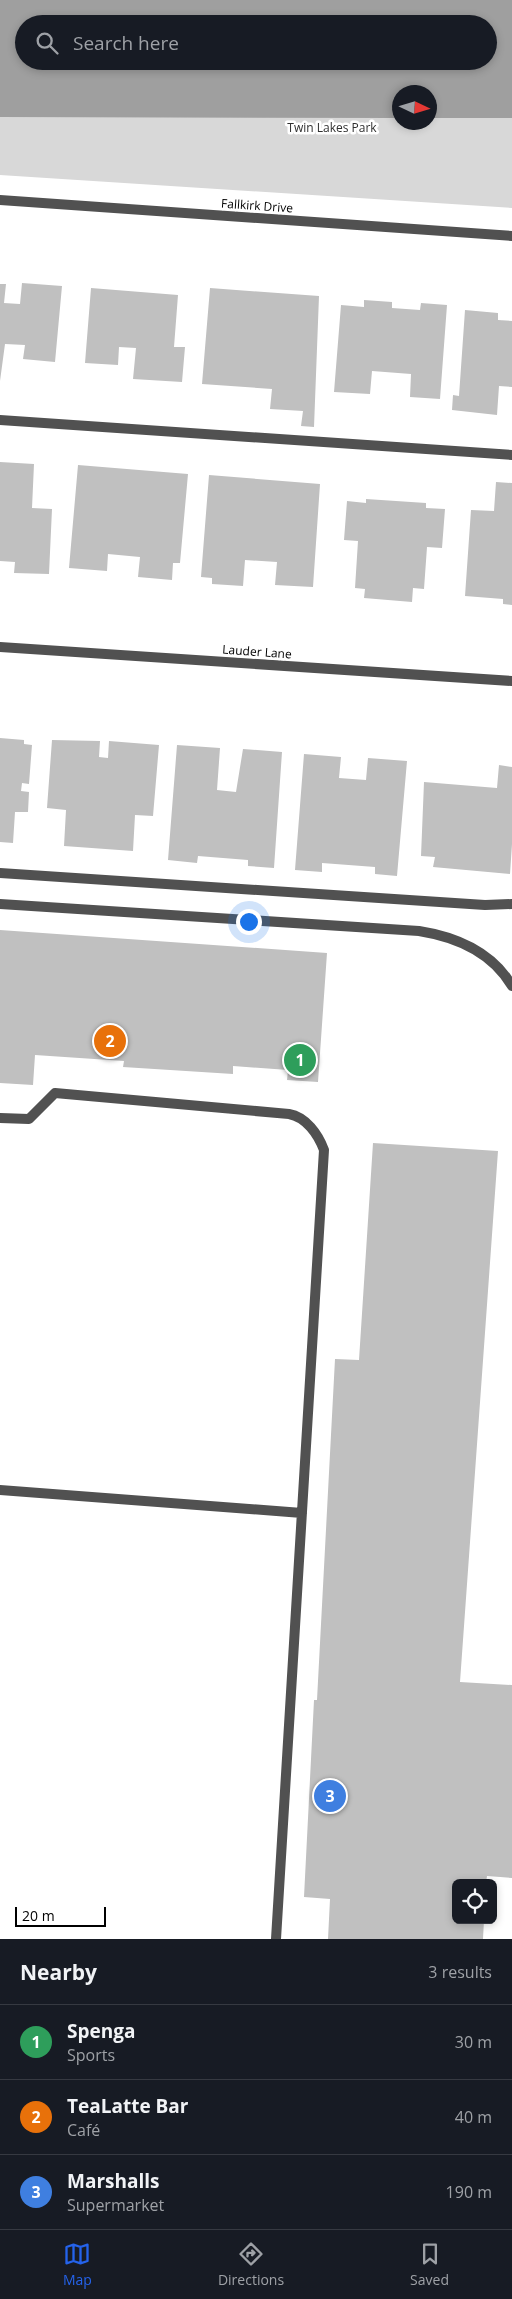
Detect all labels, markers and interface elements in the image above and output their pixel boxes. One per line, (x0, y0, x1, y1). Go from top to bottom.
search box (15, 15, 497, 70)
icon: search (33, 29, 61, 57)
text: Search here (73, 30, 179, 56)
north arrow (392, 85, 437, 130)
park label: Twin Lakes Park (287, 119, 377, 136)
street label: Fallkirk Drive (221, 195, 294, 217)
street label: Lauder Lane (222, 641, 293, 662)
your location (236, 909, 262, 935)
pin: 2 (94, 1022, 126, 1060)
pin: 1 (284, 1041, 316, 1079)
pin: 3 (314, 1777, 346, 1815)
map controls (452, 1879, 497, 1924)
button: locate (452, 1879, 497, 1924)
scale bar (15, 1904, 106, 1927)
text: 20 m (22, 1906, 55, 1925)
text: Nearby (20, 1958, 97, 1986)
text: 3 results (428, 1961, 492, 1983)
text: Spenga (67, 2018, 135, 2044)
text: 1 (31, 2031, 41, 2053)
text: 30 m (455, 2031, 492, 2053)
text: Sports (67, 2044, 115, 2066)
text: TeaLatte Bar (67, 2093, 188, 2119)
text: 2 (31, 2106, 41, 2128)
text: 40 m (455, 2106, 492, 2128)
text: Café (67, 2119, 100, 2141)
text: Marshalls (67, 2168, 159, 2194)
text: 3 (31, 2181, 41, 2203)
text: 190 m (446, 2181, 492, 2203)
text: Supermarket (67, 2194, 164, 2216)
tab: Map (63, 2240, 92, 2289)
tab: Directions (218, 2240, 284, 2289)
tab: Saved (410, 2240, 449, 2289)

